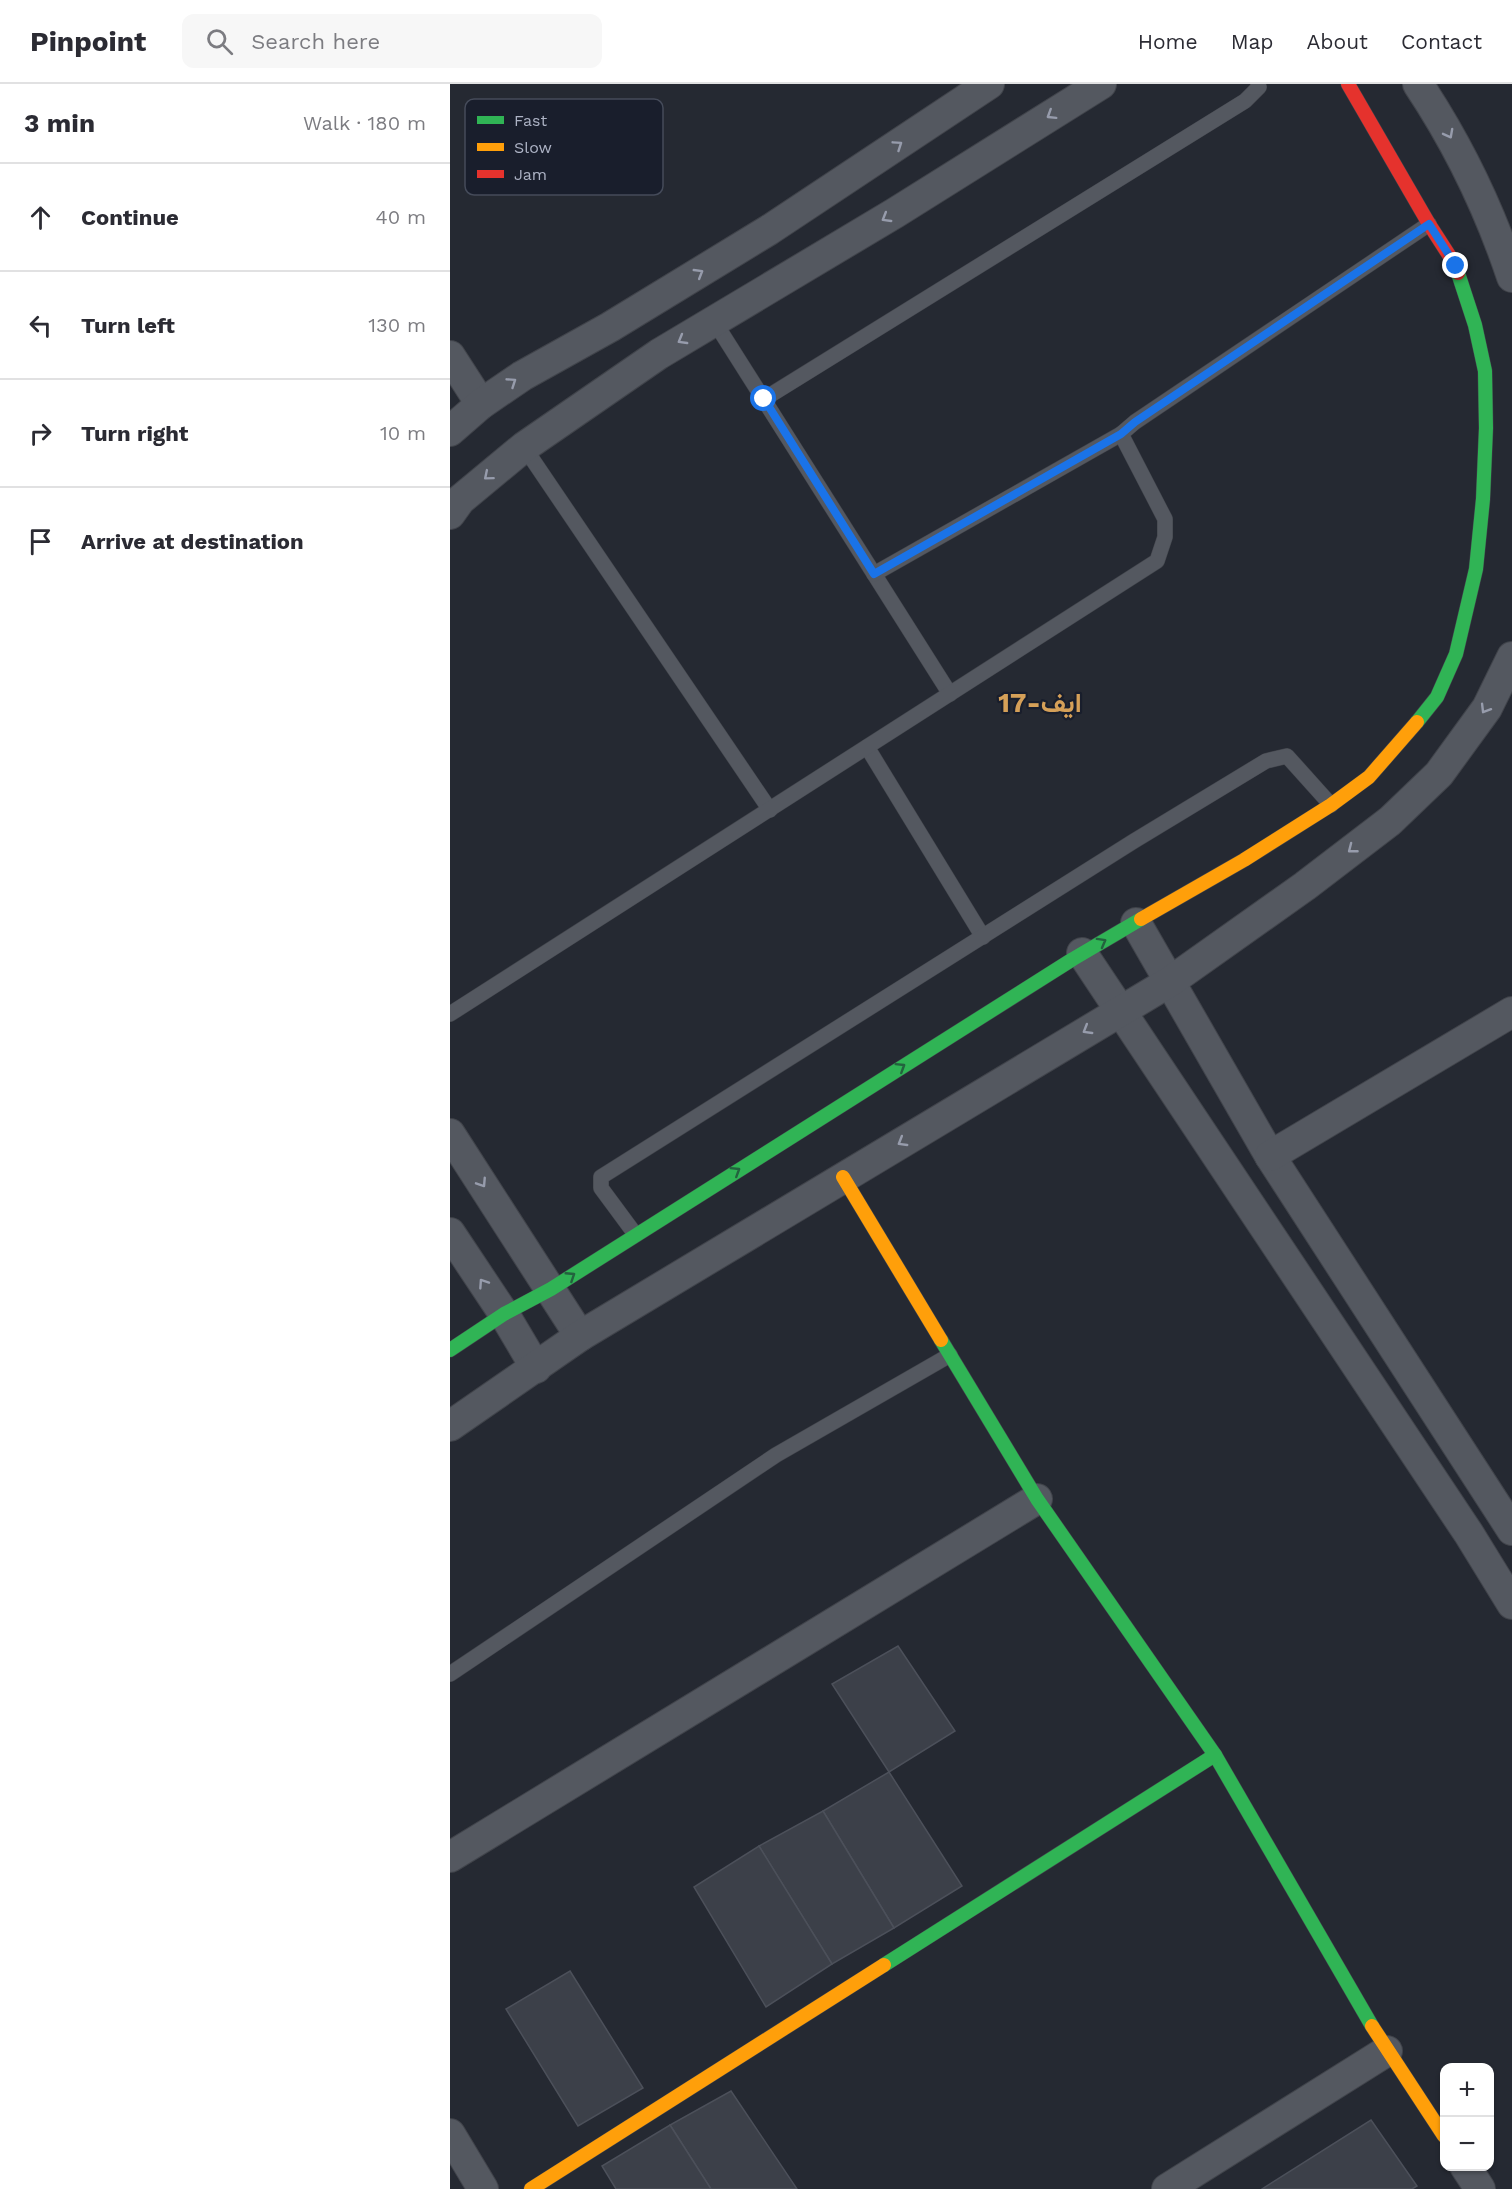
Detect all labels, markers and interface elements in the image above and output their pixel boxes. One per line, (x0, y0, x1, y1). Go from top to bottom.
search box (182, 14, 602, 68)
text: Pinpoint (30, 25, 146, 58)
icon: search (203, 25, 236, 58)
text: Search here (251, 29, 380, 54)
text: Home (1138, 29, 1198, 54)
text: Map (1231, 29, 1274, 54)
text: About (1307, 29, 1368, 54)
text: Contact (1401, 29, 1482, 54)
legend (465, 99, 663, 195)
text: 3 min (24, 108, 95, 138)
one-way arrow (1047, 108, 1058, 119)
text: Walk · 180 m (303, 111, 426, 135)
text: Fast (514, 111, 547, 130)
one-way arrow (1442, 127, 1453, 138)
text: Slow (514, 138, 552, 157)
one-way arrow (892, 140, 902, 152)
text: Jam (514, 165, 547, 184)
icon: ahead (24, 201, 57, 234)
text: Continue (81, 205, 179, 230)
text: 40 m (375, 205, 426, 229)
one-way arrow (882, 211, 892, 223)
route end (1442, 252, 1468, 278)
one-way arrow (693, 269, 703, 280)
icon: left (24, 309, 57, 342)
text: Turn left (81, 313, 175, 338)
text: 130 m (368, 313, 426, 337)
one-way arrow (678, 333, 688, 344)
one-way arrow (506, 378, 517, 389)
route start (750, 385, 776, 411)
icon: right (24, 417, 57, 450)
text: Turn right (81, 421, 188, 446)
text: 10 m (380, 421, 426, 445)
one-way arrow (484, 469, 495, 480)
icon: arrive (24, 525, 57, 558)
text: Arrive at destination (81, 529, 304, 554)
district label: ایف-17 (998, 687, 1082, 719)
one-way arrow (1481, 703, 1493, 713)
one-way arrow (1348, 842, 1359, 853)
one-way arrow (1096, 938, 1106, 949)
one-way arrow (1083, 1023, 1093, 1035)
one-way arrow (895, 1062, 905, 1074)
one-way arrow (898, 1134, 908, 1146)
one-way arrow (730, 1166, 740, 1178)
one-way arrow (475, 1176, 486, 1187)
one-way arrow (565, 1272, 576, 1283)
one-way arrow (479, 1278, 490, 1289)
map controls (1440, 2063, 1494, 2171)
button: + (1440, 2063, 1494, 2117)
button: − (1440, 2117, 1494, 2171)

